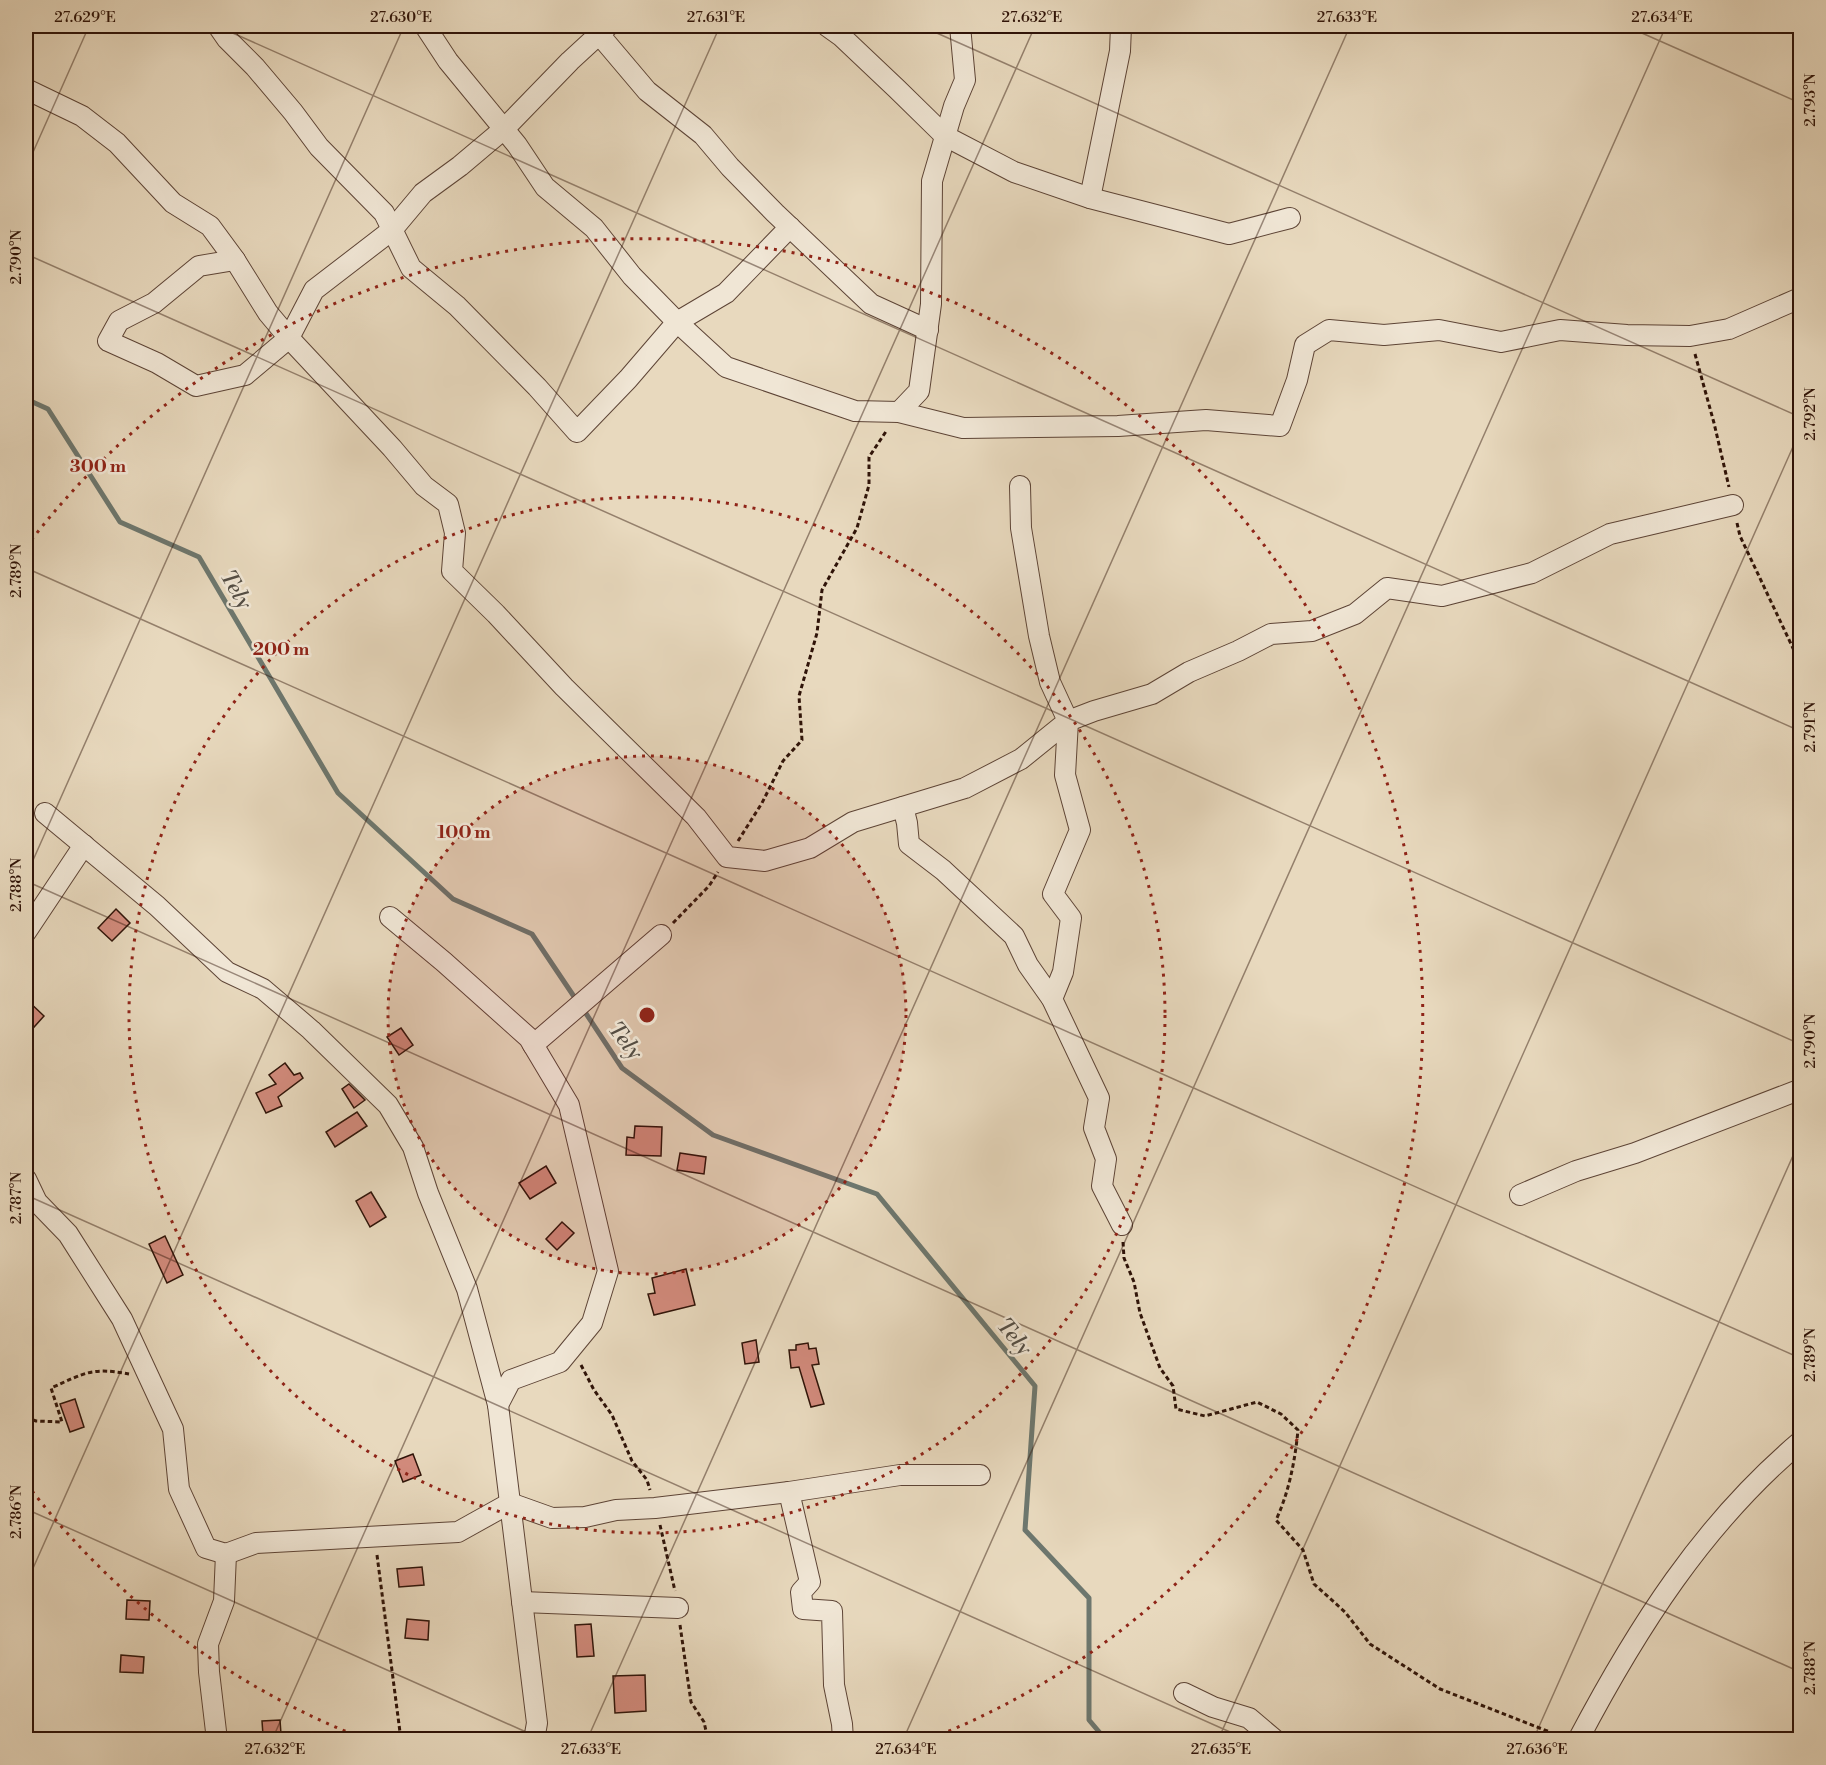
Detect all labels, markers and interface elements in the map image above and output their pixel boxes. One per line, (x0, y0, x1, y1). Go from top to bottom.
text: 27.629°E (54, 8, 116, 27)
text: 27.630°E (370, 8, 432, 27)
text: 27.631°E (687, 8, 745, 27)
text: 27.632°E (1002, 8, 1062, 27)
text: 27.633°E (1317, 8, 1377, 27)
text: 27.634°E (1631, 8, 1693, 27)
text: 2.793°N (1801, 73, 1820, 127)
text: 2.790°N (7, 230, 26, 284)
text: 2.792°N (1801, 387, 1820, 441)
text: 300 m (70, 455, 127, 478)
text: 2.789°N (7, 544, 26, 598)
water label: Tely (214, 565, 258, 615)
text: 200 m (253, 638, 310, 661)
text: 2.791°N (1801, 702, 1820, 752)
text: 100 m (437, 821, 491, 844)
text: 2.788°N (7, 858, 26, 912)
centre of rings (637, 1005, 657, 1025)
text: 2.790°N (1801, 1014, 1820, 1068)
water label: Tely (602, 1016, 648, 1066)
text: 2.787°N (7, 1172, 26, 1224)
water label: Tely (990, 1313, 1038, 1362)
text: 2.789°N (1801, 1328, 1820, 1382)
text: 2.786°N (7, 1485, 26, 1539)
text: 2.788°N (1801, 1641, 1820, 1695)
text: 27.632°E (245, 1740, 305, 1759)
text: 27.633°E (561, 1740, 621, 1759)
text: 27.634°E (875, 1740, 937, 1759)
text: 27.635°E (1191, 1740, 1251, 1759)
text: 27.636°E (1506, 1740, 1568, 1759)

